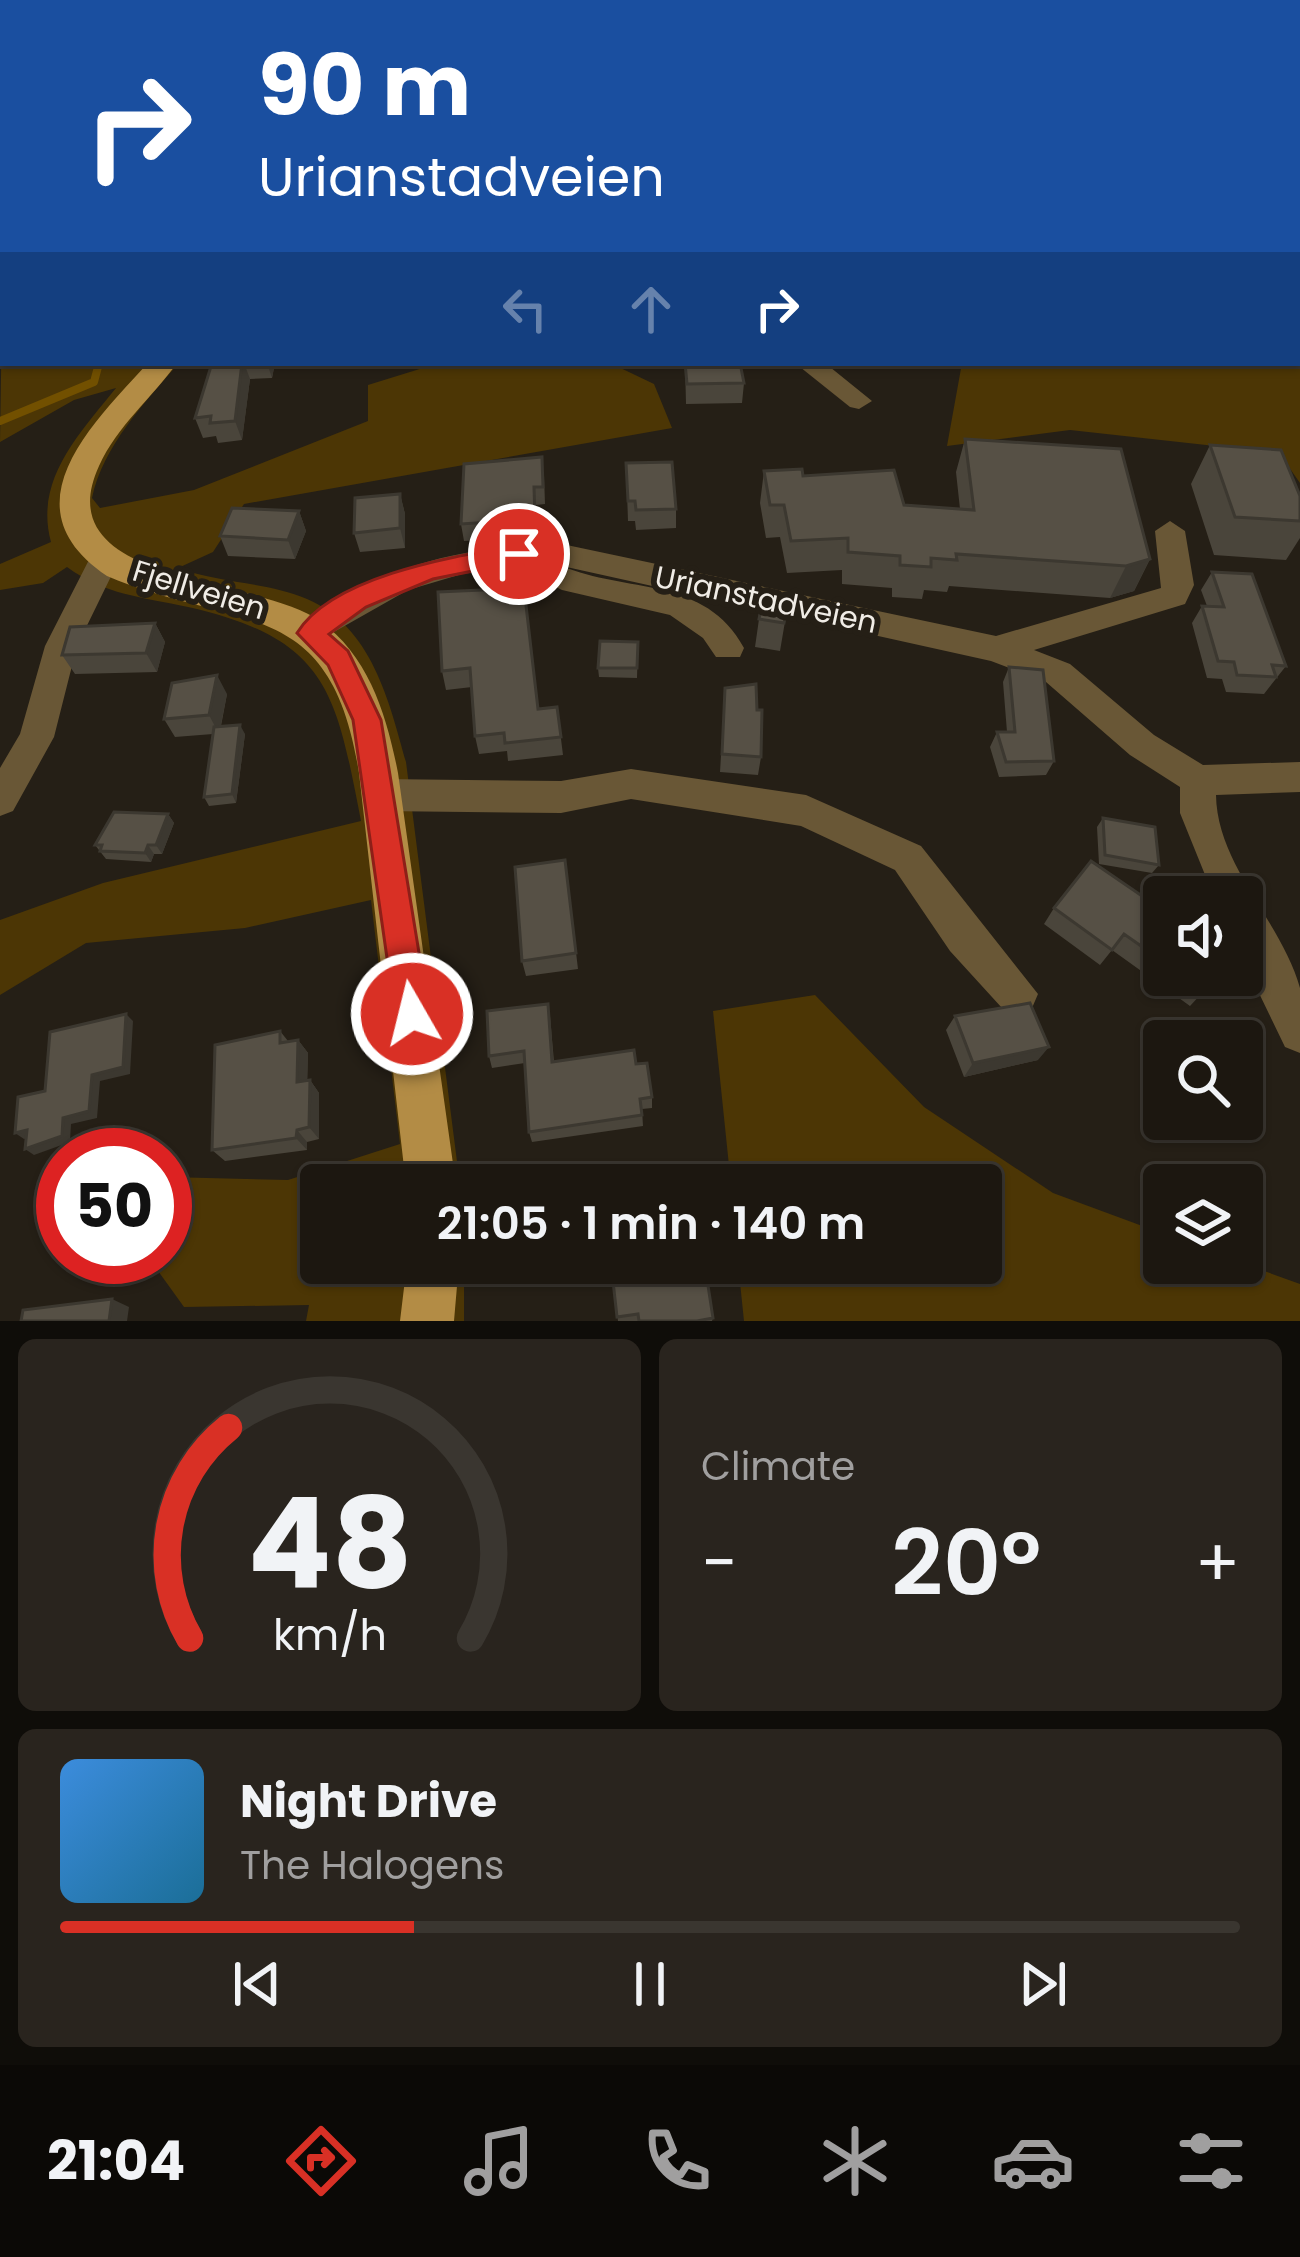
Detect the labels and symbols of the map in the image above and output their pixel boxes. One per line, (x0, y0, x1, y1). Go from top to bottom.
pin (468, 503, 570, 605)
street label: Fjellveien (128, 549, 271, 630)
street label: Urianstadveien (651, 555, 881, 644)
position arrow (349, 951, 475, 1077)
speed limit sign: 50 (36, 1128, 192, 1284)

